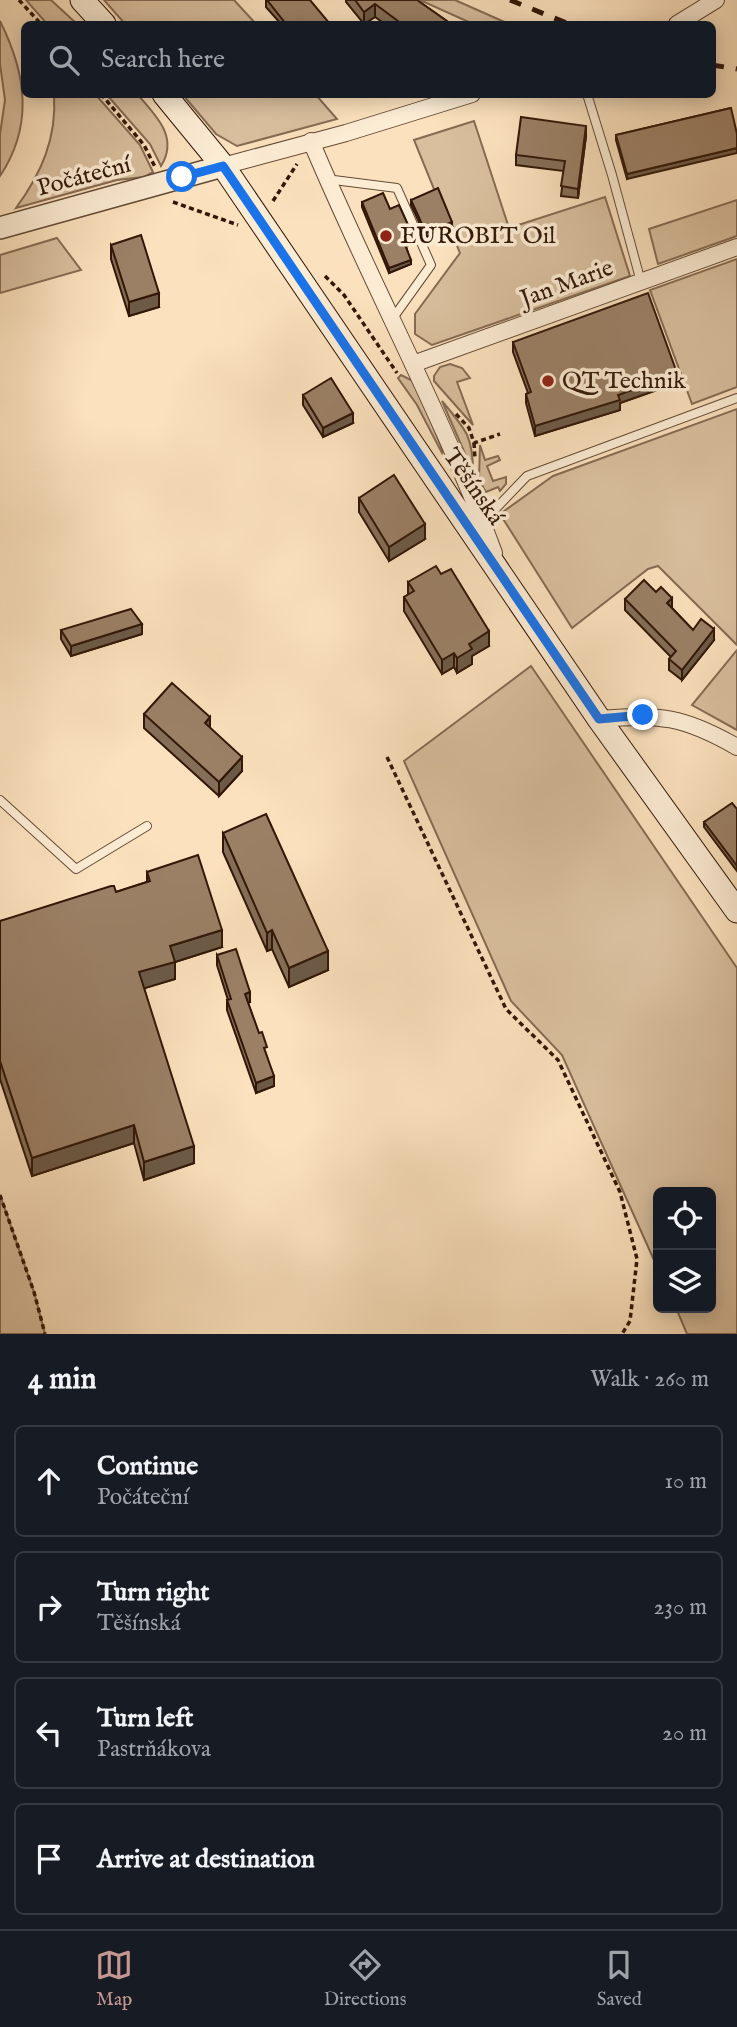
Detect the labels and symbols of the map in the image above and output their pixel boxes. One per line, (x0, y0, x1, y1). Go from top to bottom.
street label: Počáteční (34, 149, 136, 204)
route start (166, 161, 197, 192)
place label: EUROBIT Oil (400, 221, 556, 252)
marker: EUROBIT Oil (378, 228, 394, 244)
street label: Jan Marie (513, 253, 618, 316)
place label: QT Technik (562, 366, 686, 397)
marker: QT Technik (540, 373, 556, 389)
street label: Těšínská (435, 442, 511, 532)
route end (627, 699, 658, 730)

